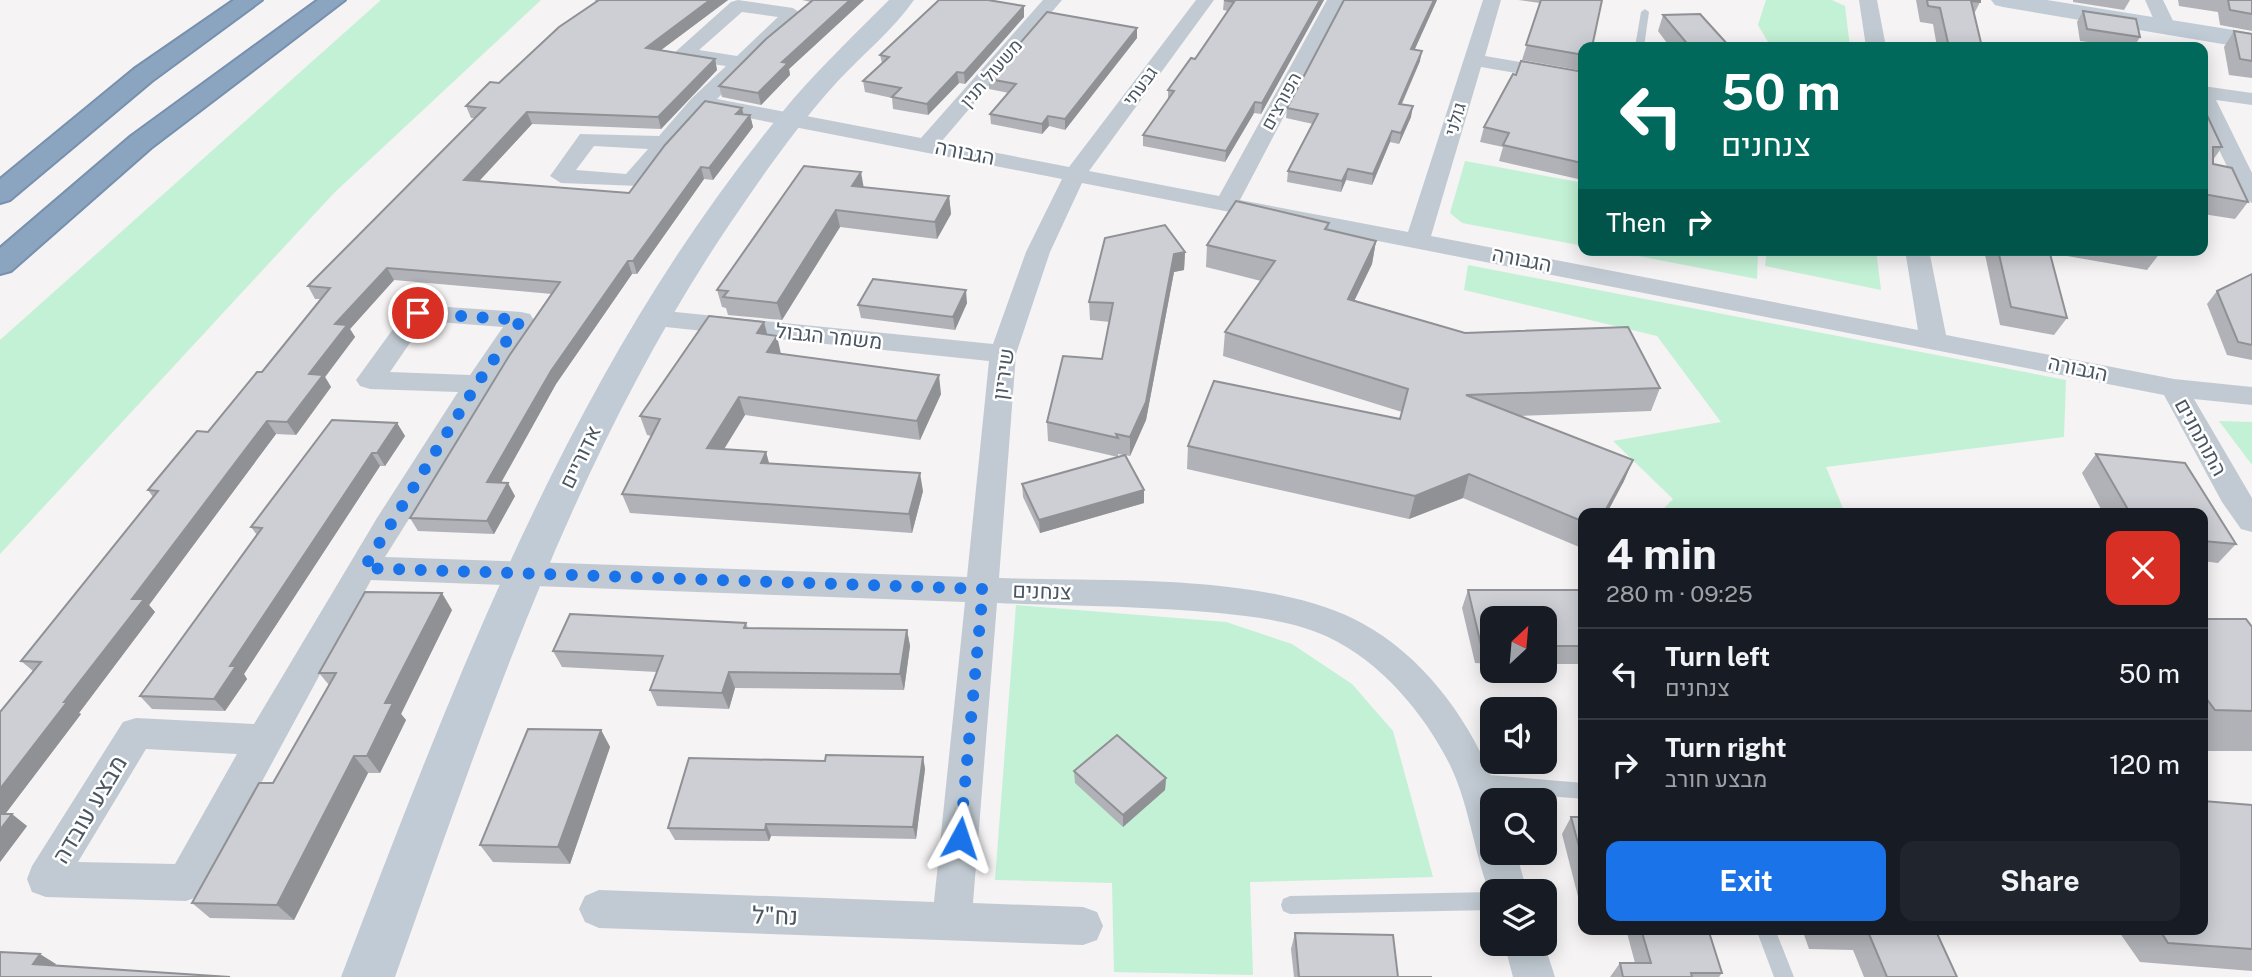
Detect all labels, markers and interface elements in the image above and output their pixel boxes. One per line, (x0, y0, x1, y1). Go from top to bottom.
street label: משעול תנין (956, 35, 1026, 111)
street label: גבעתי (1119, 62, 1162, 110)
text: 50 m (1721, 63, 1841, 121)
street label: הפורצים (1257, 68, 1305, 134)
icon: left (1606, 70, 1697, 161)
street label: גולני (1440, 100, 1470, 138)
text: צנחנים (1721, 126, 1811, 163)
street label: הגבורה (933, 134, 997, 170)
icon: right (1680, 203, 1718, 241)
text: Then (1606, 207, 1666, 238)
street label: הגבורה (1490, 241, 1554, 277)
pin (388, 283, 448, 343)
icon: arrive (399, 294, 437, 332)
street label: משמר הגבול (774, 318, 884, 354)
street label: שיריון (987, 347, 1019, 401)
street label: הגבורה (2046, 349, 2110, 387)
street label: התותחנים (2170, 394, 2232, 480)
street label: אדוריים (554, 421, 606, 493)
text: 4 min (1606, 529, 1717, 578)
button: close (2106, 531, 2180, 605)
street label: צנחנים (1012, 577, 1072, 605)
text: 280 m · 09:25 (1606, 580, 1753, 607)
north arrow (1480, 606, 1558, 682)
map controls (1480, 606, 1557, 956)
text: Turn left (1665, 641, 1770, 672)
icon: left (1606, 655, 1644, 693)
text: 50 m (2119, 658, 2180, 689)
text: צנחנים (1665, 674, 1730, 701)
button: sound (1480, 697, 1557, 774)
text: Turn right (1665, 732, 1787, 763)
icon: right (1606, 746, 1644, 784)
text: 120 m (2109, 749, 2180, 780)
street label: מבצע עובדה (46, 750, 132, 868)
text: מבצע חורב (1665, 765, 1767, 792)
button: search (1480, 788, 1557, 865)
position arrow (923, 801, 997, 875)
button: Exit (1606, 841, 1886, 921)
button: Share (1900, 841, 2180, 921)
button: layers (1480, 879, 1557, 956)
street label: נח"ל (752, 900, 798, 930)

